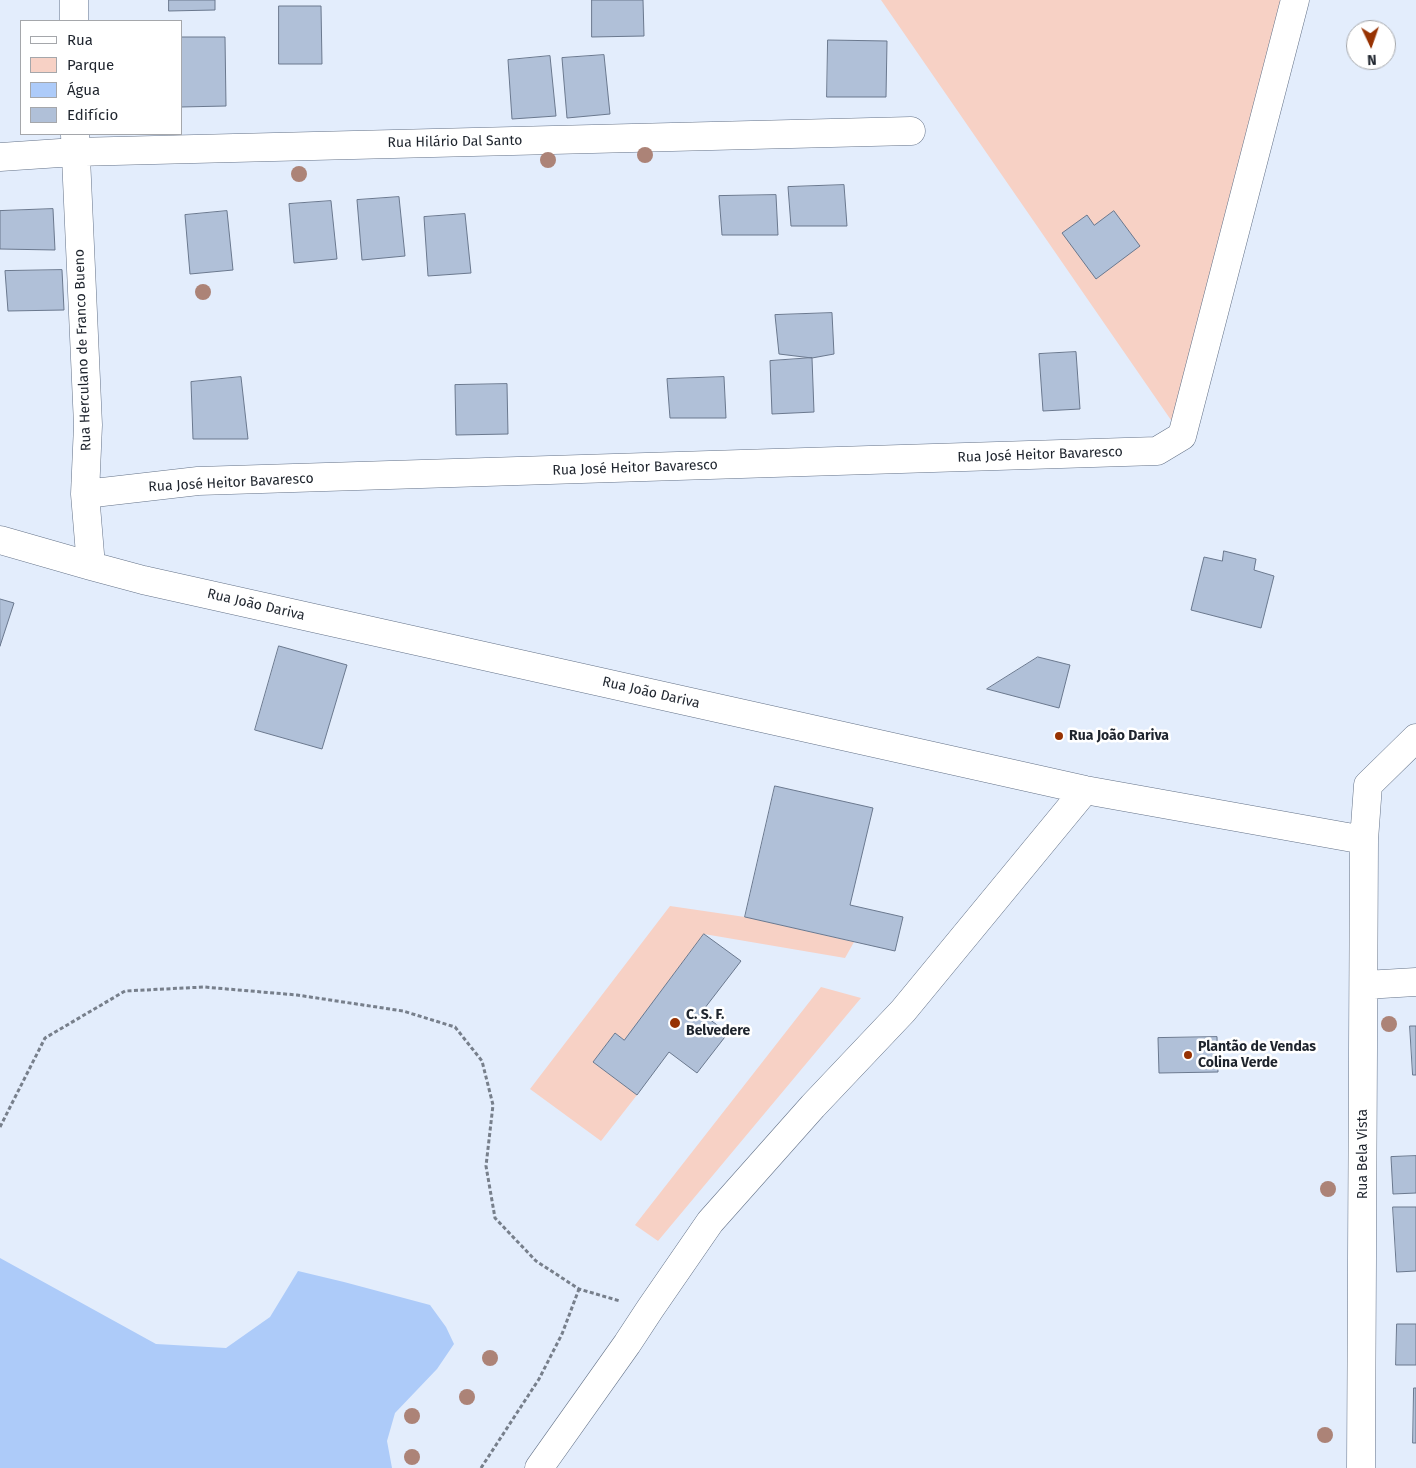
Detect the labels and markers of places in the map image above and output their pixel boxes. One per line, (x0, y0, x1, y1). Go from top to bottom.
place label: Rua João Dariva (1069, 728, 1169, 744)
marker: Rua João Dariva (1053, 730, 1065, 742)
place label: C. S. F. Belvedere (686, 1007, 750, 1040)
marker: C. S. F. Belvedere (668, 1016, 682, 1030)
place label: Plantão de Vendas Colina Verde (1198, 1039, 1316, 1072)
marker: Plantão de Vendas Colina Verde (1182, 1049, 1194, 1061)

